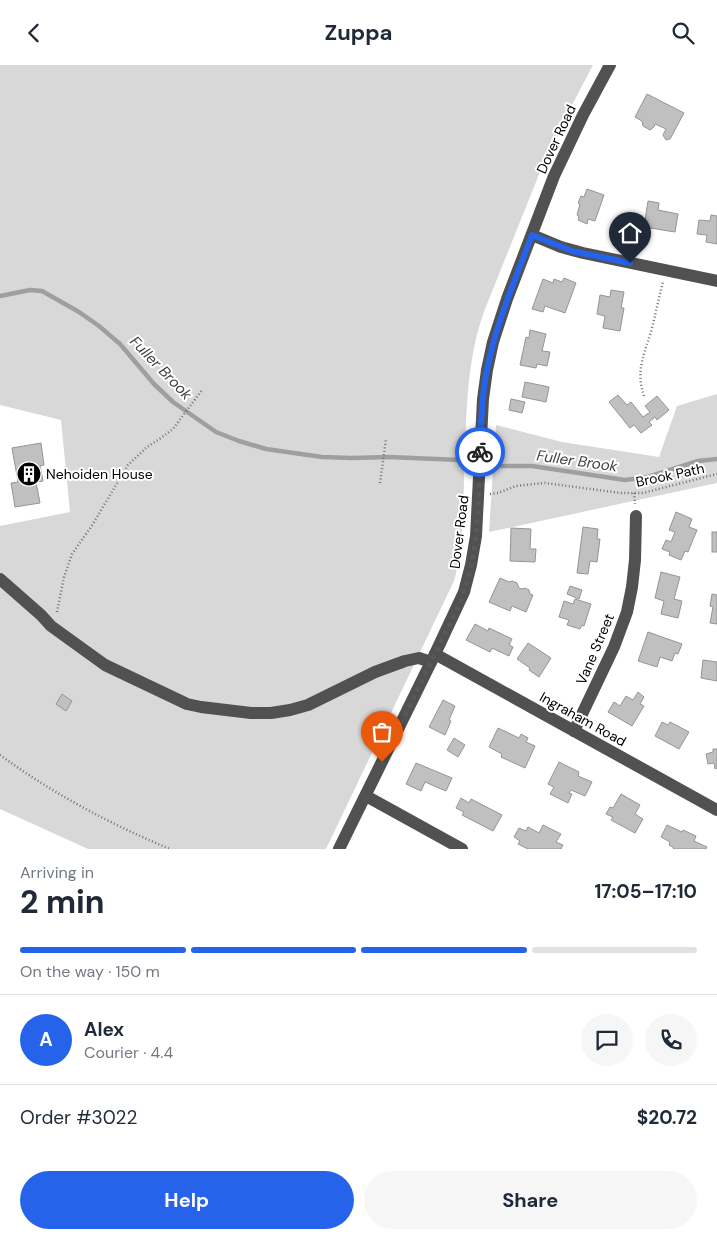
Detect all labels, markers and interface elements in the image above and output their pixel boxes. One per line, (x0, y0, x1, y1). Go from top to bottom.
text: Zuppa (325, 18, 392, 47)
icon: back (20, 19, 48, 47)
icon: search (669, 19, 697, 47)
street label: Dover Road (532, 102, 580, 176)
pin (609, 212, 651, 263)
icon: home (616, 219, 644, 247)
water label: Fuller Brook (126, 332, 197, 404)
courier (455, 427, 505, 477)
icon: bike (466, 438, 494, 466)
water label: Fuller Brook (535, 445, 619, 477)
street label: Brook Path (634, 459, 706, 491)
building icon: Nehoiden House (16, 461, 42, 487)
place label: Nehoiden House (46, 465, 153, 483)
street label: Dover Road (446, 494, 472, 570)
street label: Vane Street (572, 611, 618, 687)
street label: Ingraham Road (536, 688, 630, 750)
pin (361, 711, 403, 762)
icon: bag (368, 718, 396, 746)
text: Arriving in (20, 862, 94, 883)
text: 17:05–17:10 (594, 879, 697, 904)
text: 2 min (20, 881, 105, 923)
text: On the way · 150 m (20, 961, 160, 982)
button: chat (581, 1014, 633, 1066)
button: phone (645, 1014, 697, 1066)
text: Alex (84, 1017, 124, 1042)
text: A (39, 1027, 53, 1052)
text: Courier · 4.4 (84, 1042, 173, 1063)
text: Order #3022 (20, 1105, 137, 1130)
text: $20.72 (637, 1105, 697, 1130)
button: Help (20, 1171, 354, 1229)
button: Share (364, 1171, 697, 1229)

